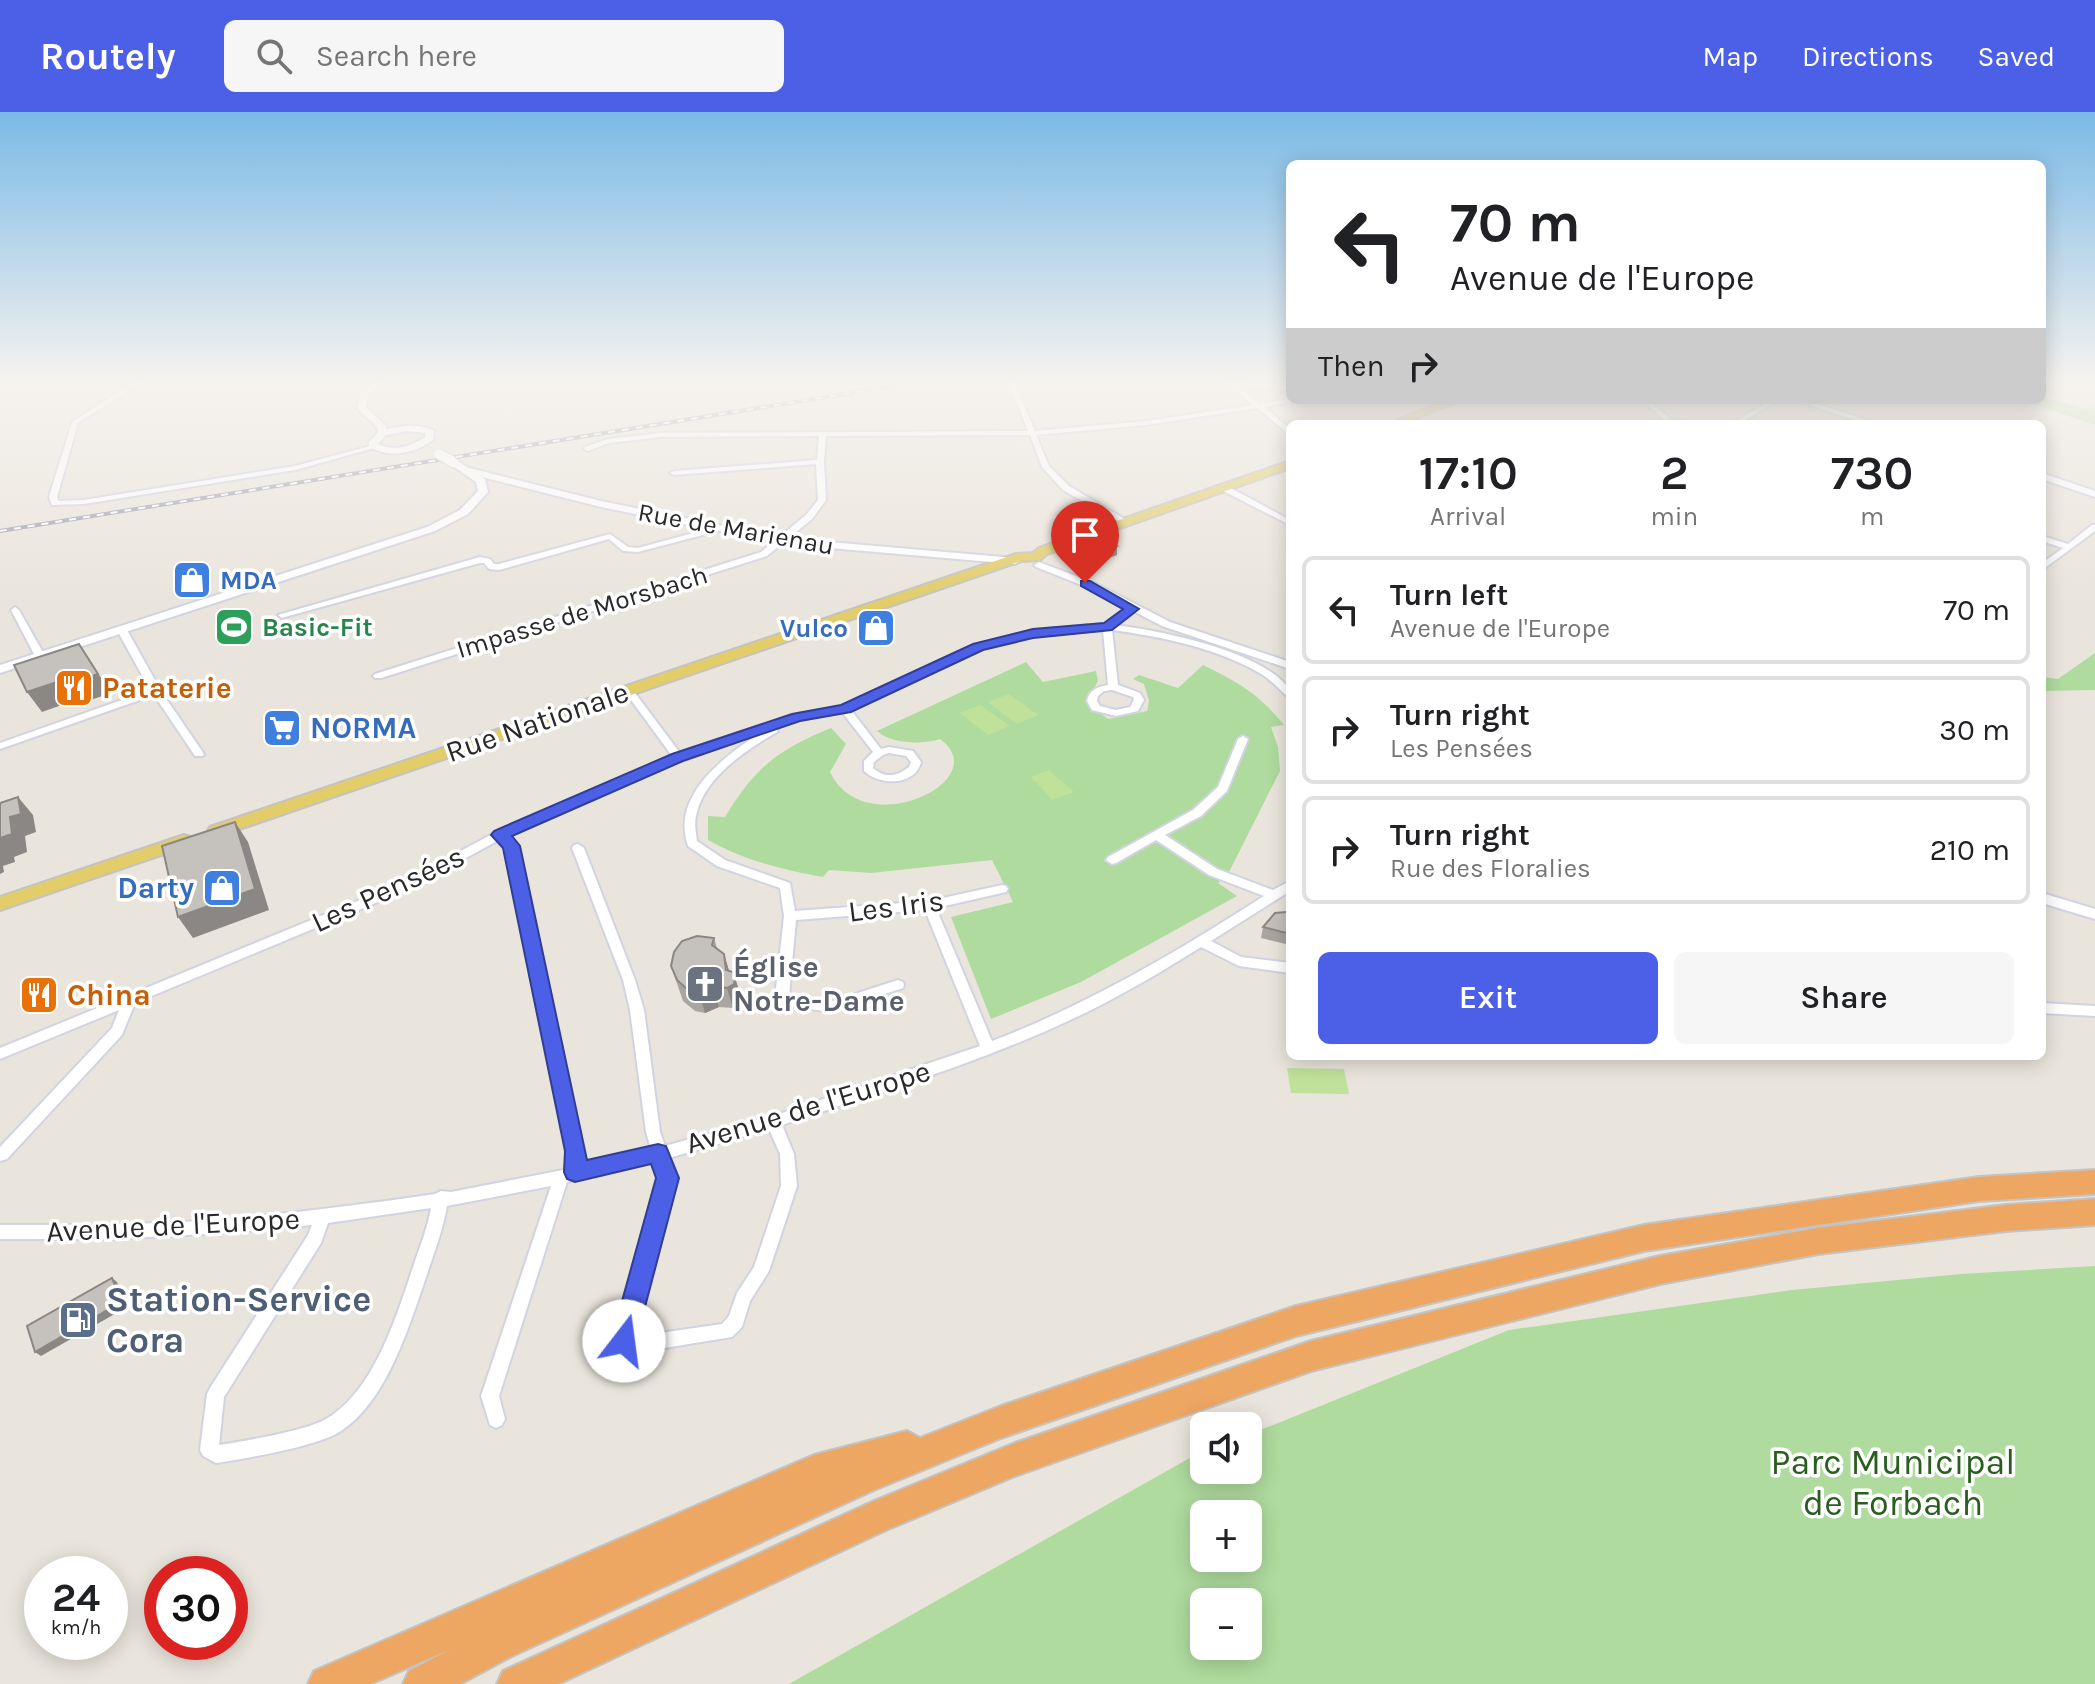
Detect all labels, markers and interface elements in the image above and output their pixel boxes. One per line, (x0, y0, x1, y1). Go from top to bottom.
search box (224, 20, 784, 92)
text: Routely (40, 34, 176, 79)
icon: search (252, 34, 296, 78)
text: Search here (316, 38, 477, 74)
text: Map (1703, 40, 1758, 73)
text: Directions (1802, 40, 1934, 73)
text: Saved (1978, 40, 2055, 73)
text: 70 m (1450, 190, 1581, 255)
icon: left (1318, 192, 1422, 296)
text: Avenue de l'Europe (1450, 257, 1755, 299)
icon: right (1401, 344, 1445, 388)
text: Then (1318, 348, 1385, 384)
text: 17:10 (1419, 445, 1518, 501)
text: 2 (1660, 445, 1689, 501)
text: 730 (1831, 445, 1913, 501)
street label: Rue de Marienau (635, 496, 837, 562)
pin (1051, 501, 1119, 583)
text: Arrival (1430, 501, 1506, 532)
text: min (1650, 501, 1698, 532)
text: m (1860, 501, 1884, 532)
icon: arrive (1063, 513, 1107, 557)
shop icon: MDA (171, 559, 213, 601)
street label: Impasse de Morsbach (453, 559, 711, 665)
place label: MDA (220, 565, 277, 596)
text: Turn left (1390, 577, 1508, 613)
icon: left (1322, 588, 1366, 632)
text: 70 m (1943, 592, 2010, 628)
sports icon: Basic-Fit (213, 606, 255, 648)
shop icon: Vulco (855, 607, 897, 649)
place label: Basic-Fit (262, 612, 373, 643)
place label: Vulco (780, 613, 848, 644)
text: Avenue de l'Europe (1390, 613, 1610, 644)
restaurant icon: Pataterie (53, 667, 95, 709)
place label: Pataterie (102, 670, 232, 706)
street label: Rue Nationale (441, 674, 633, 770)
text: Turn right (1390, 697, 1530, 733)
supermarket icon: NORMA (261, 707, 303, 749)
icon: right (1322, 708, 1366, 752)
place label: NORMA (310, 710, 417, 746)
text: 30 m (1939, 712, 2010, 748)
text: Les Pensées (1390, 733, 1533, 764)
text: Turn right (1390, 817, 1530, 853)
icon: right (1322, 828, 1366, 872)
text: 210 m (1930, 832, 2010, 868)
street label: Les Pensées (306, 838, 470, 940)
text: Rue des Floralies (1390, 853, 1591, 884)
shop icon: Darty (201, 867, 243, 909)
place label: Darty (117, 870, 194, 906)
street label: Les Iris (846, 882, 946, 930)
place label: Église Notre-Dame (733, 947, 905, 1019)
button: Exit (1318, 952, 1658, 1044)
button: Share (1674, 952, 2014, 1044)
church icon: Église Notre-Dame (684, 963, 726, 1005)
restaurant icon: China (18, 974, 60, 1016)
place label: China (67, 977, 151, 1013)
street label: Avenue de l'Europe (681, 1053, 935, 1161)
street label: Avenue de l'Europe (45, 1200, 301, 1250)
place label: Station-Service Cora (106, 1278, 371, 1361)
fuel station icon: Station-Service Cora (57, 1299, 99, 1341)
position arrow (582, 1299, 666, 1383)
map controls (1190, 1412, 1262, 1660)
button: sound (1190, 1412, 1262, 1484)
park label: Parc Municipal de Forbach (1771, 1441, 2015, 1524)
button: + (1190, 1500, 1262, 1572)
speed limit sign: 30 (144, 1556, 248, 1660)
text: 24 (52, 1574, 100, 1621)
button: − (1190, 1588, 1262, 1660)
text: km/h (51, 1616, 101, 1639)

